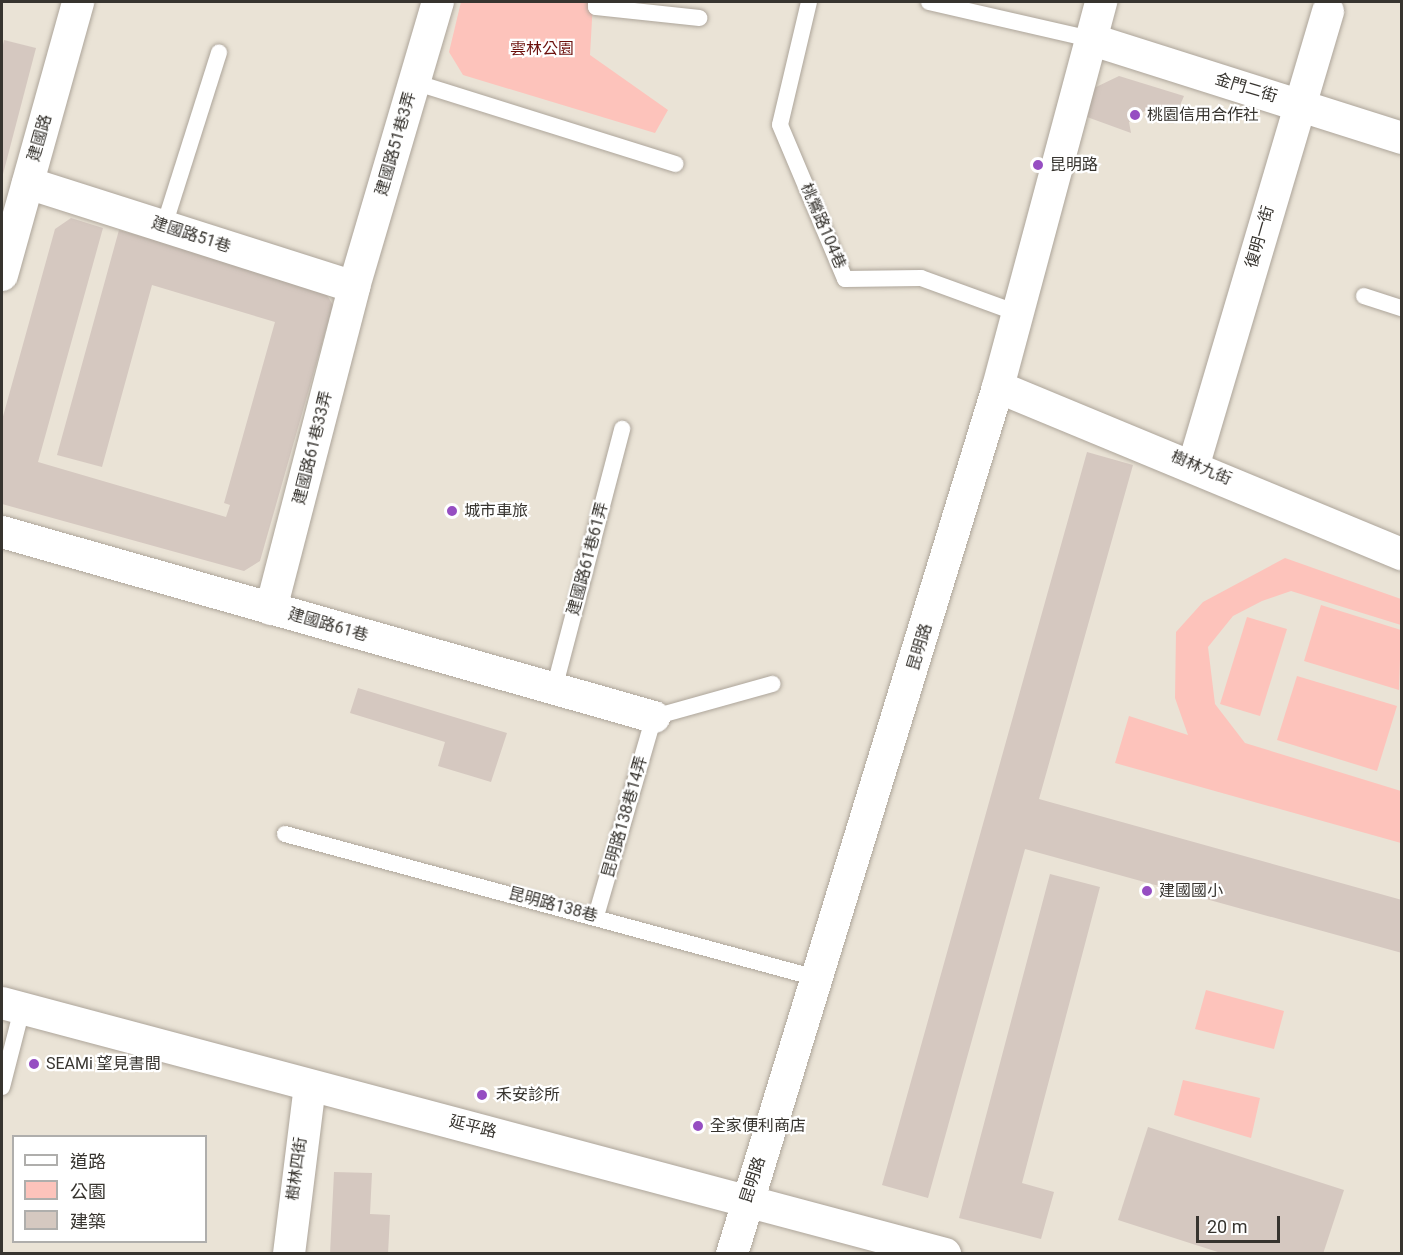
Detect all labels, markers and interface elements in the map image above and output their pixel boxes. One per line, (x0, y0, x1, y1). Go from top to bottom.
park label: 雲林公園 (510, 39, 574, 59)
street label: 金門二街 (1213, 69, 1279, 107)
street label: 建國路51巷3弄 (372, 90, 420, 198)
place label: 桃園信用合作社 (1147, 105, 1259, 125)
marker: 桃園信用合作社 (1128, 108, 1142, 122)
street label: 建國路 (24, 112, 56, 164)
place label: 昆明路 (1050, 155, 1098, 175)
marker: 昆明路 (1031, 158, 1045, 172)
street label: 桃鶯路104巷 (796, 180, 850, 272)
street label: 復明一街 (1242, 204, 1278, 270)
street label: 建國路51巷 (149, 213, 233, 257)
street label: 建國路61巷33弄 (290, 389, 336, 507)
street label: 樹林九街 (1168, 447, 1234, 489)
place label: 城市車旅 (464, 501, 528, 521)
street label: 建國路61巷61弄 (564, 501, 612, 617)
marker: 城市車旅 (445, 504, 459, 518)
street label: 建國路61巷 (286, 604, 370, 646)
street label: 昆明路 (904, 621, 936, 673)
street label: 昆明路138巷14弄 (599, 754, 651, 880)
place label: 建國國小 (1159, 881, 1223, 901)
street label: 昆明路138巷 (507, 884, 599, 926)
marker: 建國國小 (1140, 884, 1154, 898)
place label: SEAMi 望見書間 (46, 1054, 161, 1074)
marker: SEAMi 望見書間 (27, 1057, 41, 1071)
place label: 禾安診所 (496, 1085, 560, 1105)
marker: 禾安診所 (473, 1086, 491, 1104)
street label: 延平路 (447, 1112, 499, 1142)
place label: 全家便利商店 (710, 1116, 806, 1136)
marker: 全家便利商店 (691, 1119, 705, 1133)
legend (12, 1135, 207, 1243)
street label: 樹林四街 (283, 1136, 311, 1202)
text: 道路 (70, 1151, 106, 1172)
street label: 昆明路 (736, 1154, 770, 1206)
text: 公園 (70, 1181, 106, 1202)
scale bar (1199, 1204, 1283, 1242)
text: 建築 (70, 1211, 106, 1232)
text: 20 m (1207, 1216, 1247, 1237)

